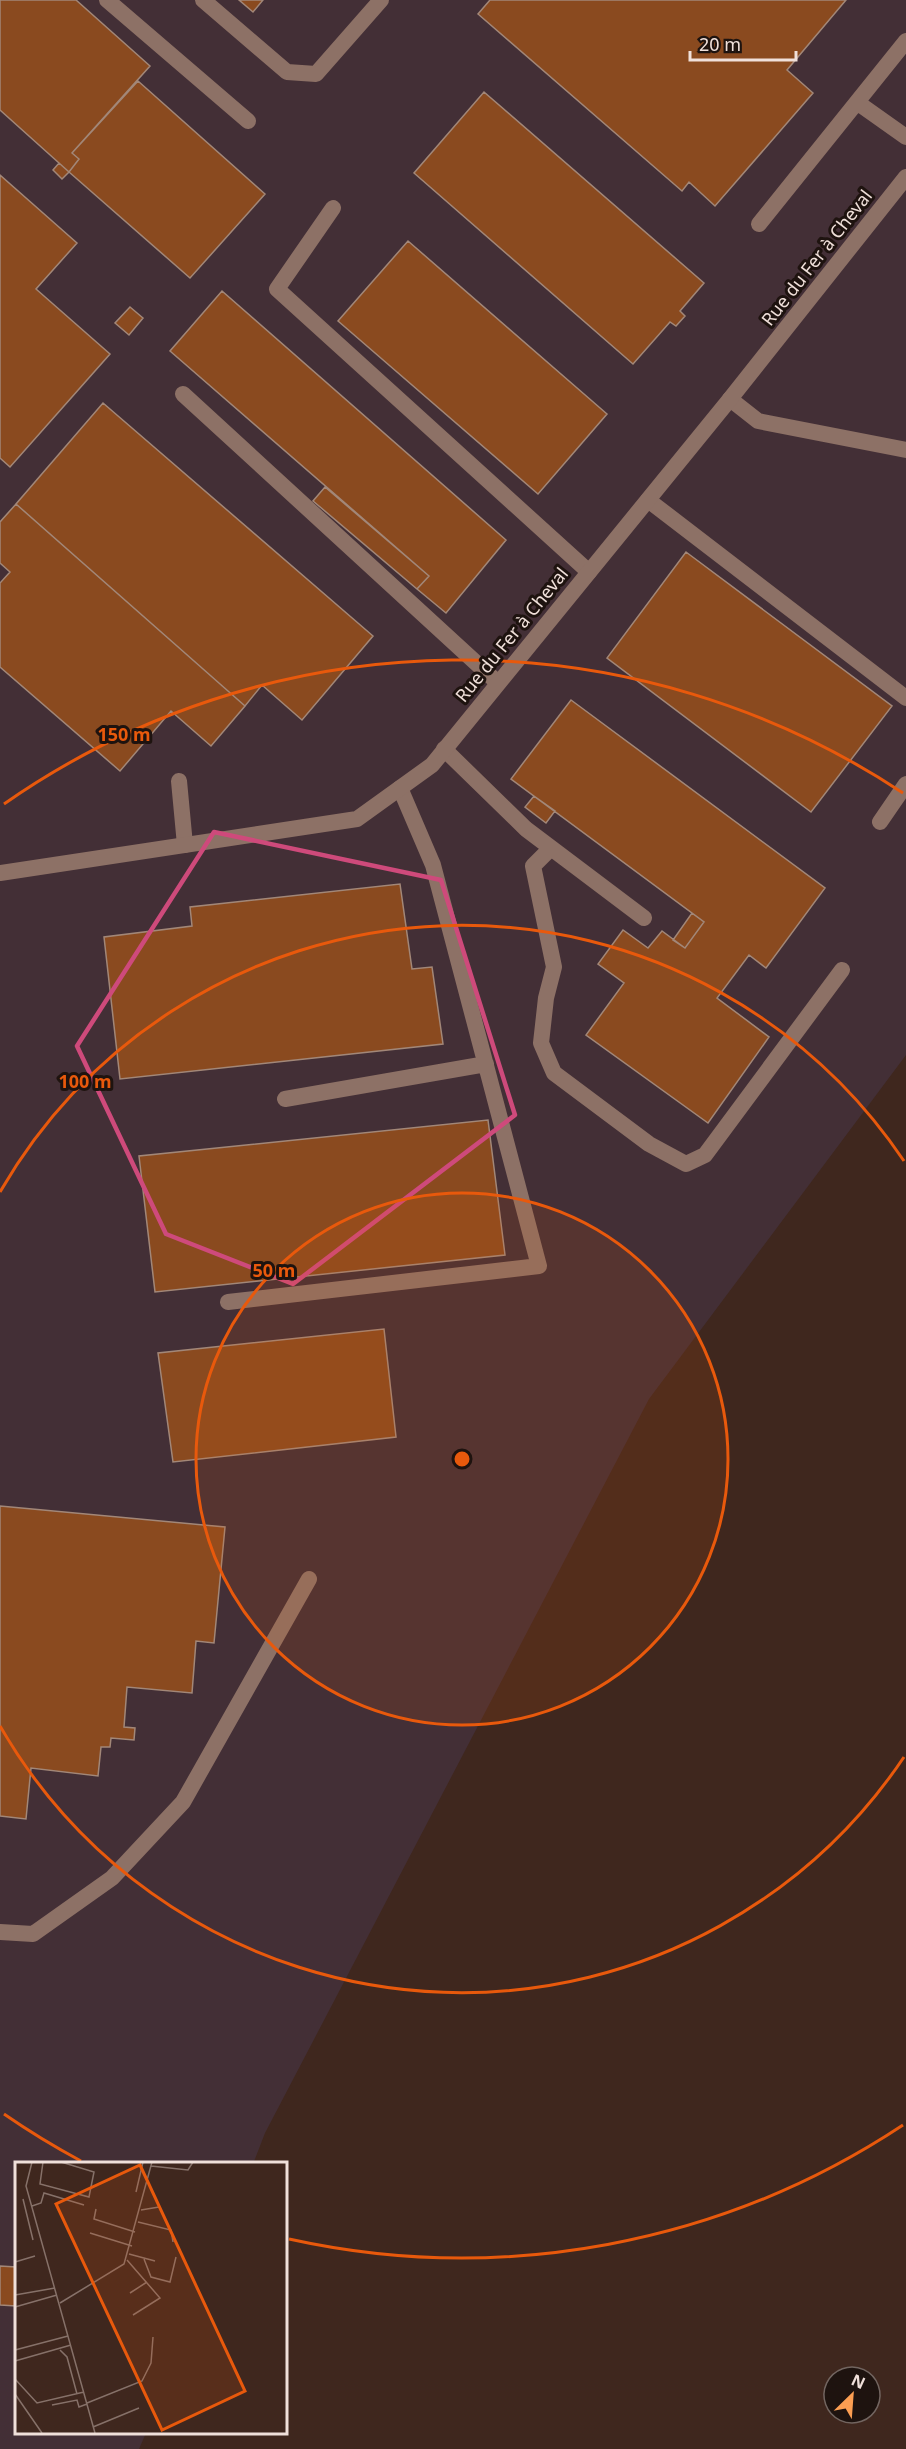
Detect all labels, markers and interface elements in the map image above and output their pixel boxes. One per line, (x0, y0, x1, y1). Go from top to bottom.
scale bar (690, 24, 796, 62)
text: 20 m (699, 32, 741, 56)
street label: Rue du Fer à Cheval (755, 184, 877, 330)
street label: Rue du Fer à Cheval (449, 562, 573, 707)
text: 150 m (97, 722, 151, 746)
text: 100 m (58, 1069, 112, 1093)
text: 50 m (253, 1258, 295, 1282)
centre of rings (452, 1449, 472, 1469)
inset map (15, 2162, 286, 2434)
north arrow (822, 2365, 882, 2425)
text: N (848, 2369, 869, 2394)

